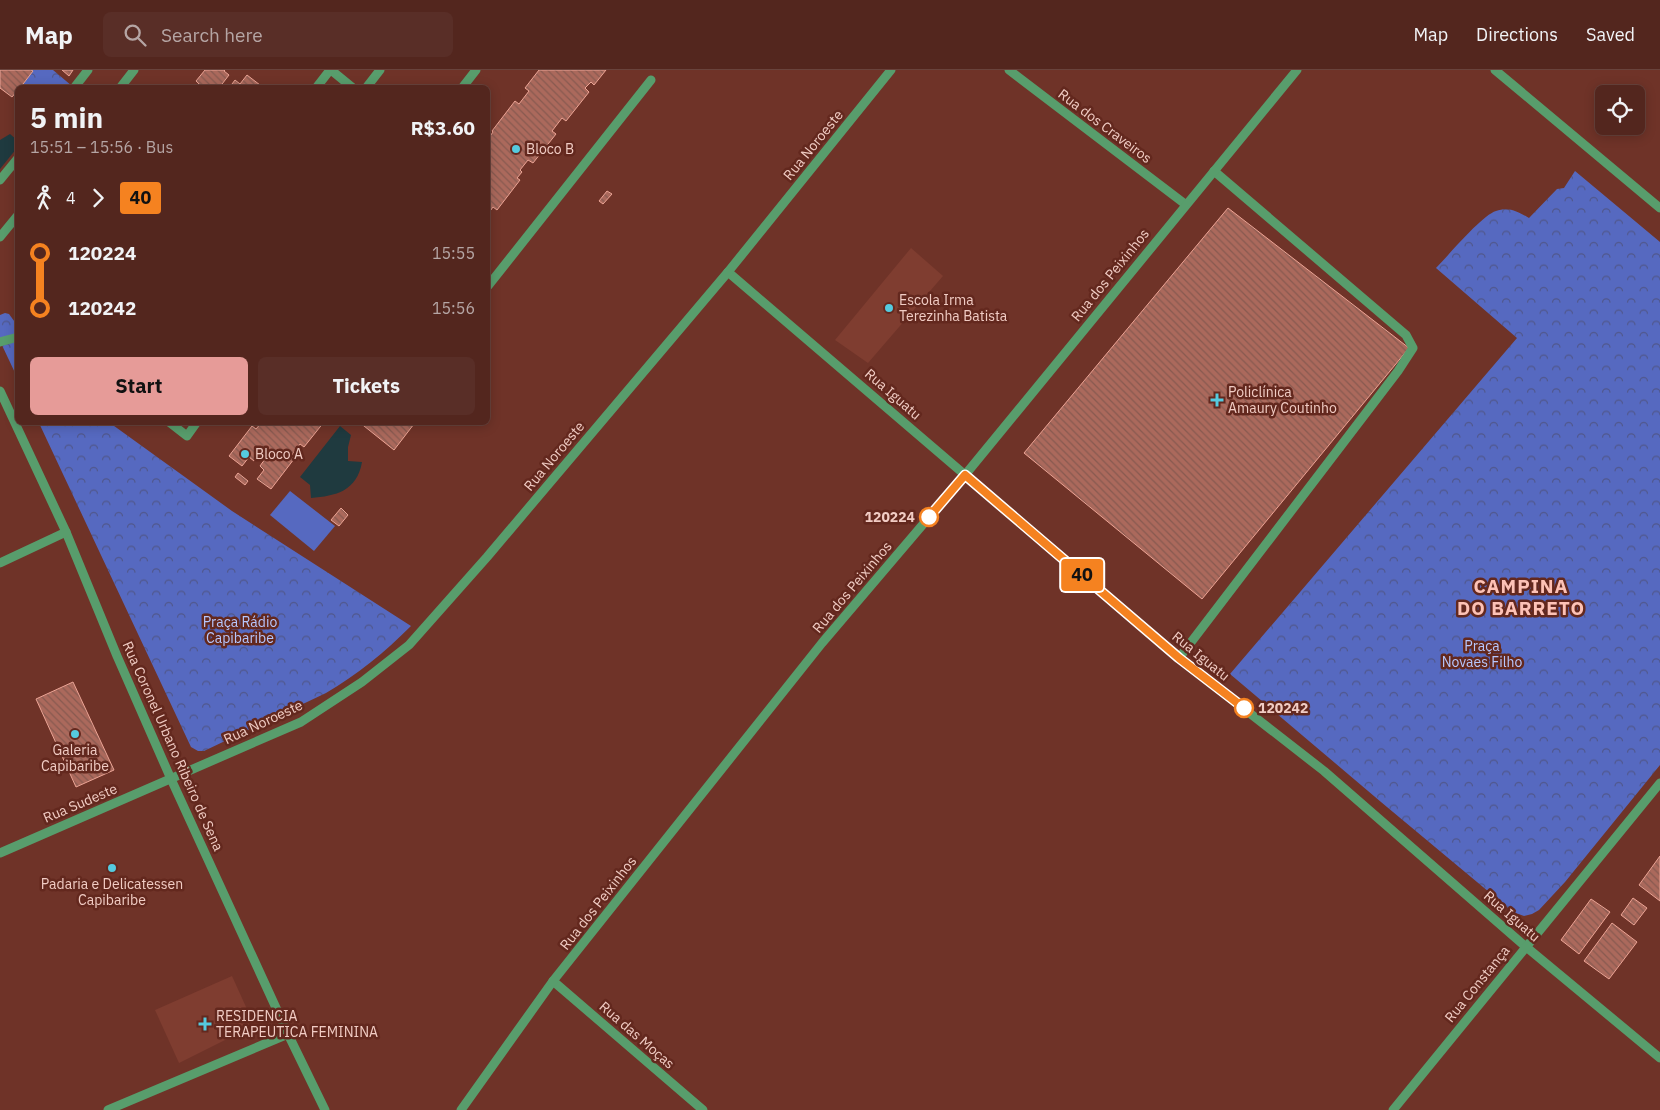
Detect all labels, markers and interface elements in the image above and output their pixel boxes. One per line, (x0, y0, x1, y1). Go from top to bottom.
search box (103, 12, 453, 57)
text: Map (25, 19, 73, 51)
icon: search (121, 21, 149, 49)
text: Search here (161, 23, 263, 47)
text: Map (1413, 23, 1448, 46)
text: Directions (1476, 23, 1558, 46)
text: Saved (1586, 23, 1635, 46)
street label: Rua dos Craveiros (1055, 85, 1156, 167)
map controls (1595, 85, 1645, 135)
button: locate (1595, 85, 1645, 135)
text: 5 min (30, 99, 103, 136)
street label: Rua Noroeste (779, 106, 847, 184)
text: R$3.60 (411, 116, 475, 140)
text: 15:51 – 15:56 · Bus (30, 137, 173, 157)
place label: Bloco B (526, 140, 574, 158)
marker: Bloco B (510, 143, 522, 155)
icon: walk (30, 184, 58, 212)
icon: forward (84, 184, 112, 212)
text: 40 (130, 186, 151, 209)
text: 4 (66, 188, 76, 208)
street label: Rua dos Peixinhos (1067, 225, 1153, 325)
text: 120224 (68, 241, 136, 265)
text: 15:55 (432, 243, 475, 263)
place label: Escola Irma Terezinha Batista (899, 291, 1008, 325)
text: 120242 (68, 296, 136, 320)
text: 15:56 (432, 298, 475, 318)
marker: Escola Irma Terezinha Batista (883, 302, 895, 314)
button: Start (30, 357, 248, 415)
button: Tickets (258, 357, 475, 415)
street label: Rua Iguatu (861, 365, 925, 423)
place label: Policlínica Amaury Coutinho (1228, 383, 1337, 417)
marker: Policlínica Amaury Coutinho (1210, 393, 1224, 407)
street label: Rua Noroeste (520, 417, 589, 494)
place label: Bloco A (255, 445, 303, 463)
marker: Bloco A (239, 448, 251, 460)
marker: 120224 (919, 507, 939, 527)
place label: 120224 (865, 508, 915, 526)
street label: Rua dos Peixinhos (808, 537, 896, 637)
line badge: 40 (1060, 559, 1104, 591)
text: 40 (1071, 563, 1093, 586)
district label: CAMPINA DO BARRETO (1457, 574, 1585, 620)
park label: Praça Rádio Capibaribe (203, 613, 277, 647)
street label: Rua Iguatu (1169, 627, 1233, 685)
park label: Praça Novaes Filho (1442, 637, 1522, 671)
street label: Rua Coronel Urbano Ribeiro de Sena (119, 638, 228, 854)
street label: Rua Noroeste (221, 696, 306, 748)
marker: 120242 (1234, 698, 1254, 718)
place label: 120242 (1258, 699, 1308, 717)
marker: Galeria Capibaribe (69, 728, 81, 740)
place label: Galeria Capibaribe (41, 741, 109, 775)
street label: Rua Sudeste (40, 779, 120, 827)
street label: Rua dos Peixinhos (556, 852, 640, 954)
marker: Padaria e Delicatessen Capibaribe (106, 862, 118, 874)
place label: Padaria e Delicatessen Capibaribe (41, 875, 183, 909)
street label: Rua Iguatu (1480, 887, 1544, 945)
street label: Rua Constança (1441, 942, 1514, 1026)
street label: Rua das Moças (596, 997, 678, 1073)
place label: RESIDENCIA TERAPEUTICA FEMININA (216, 1007, 378, 1041)
marker: RESIDENCIA TERAPEUTICA FEMININA (198, 1017, 212, 1031)

